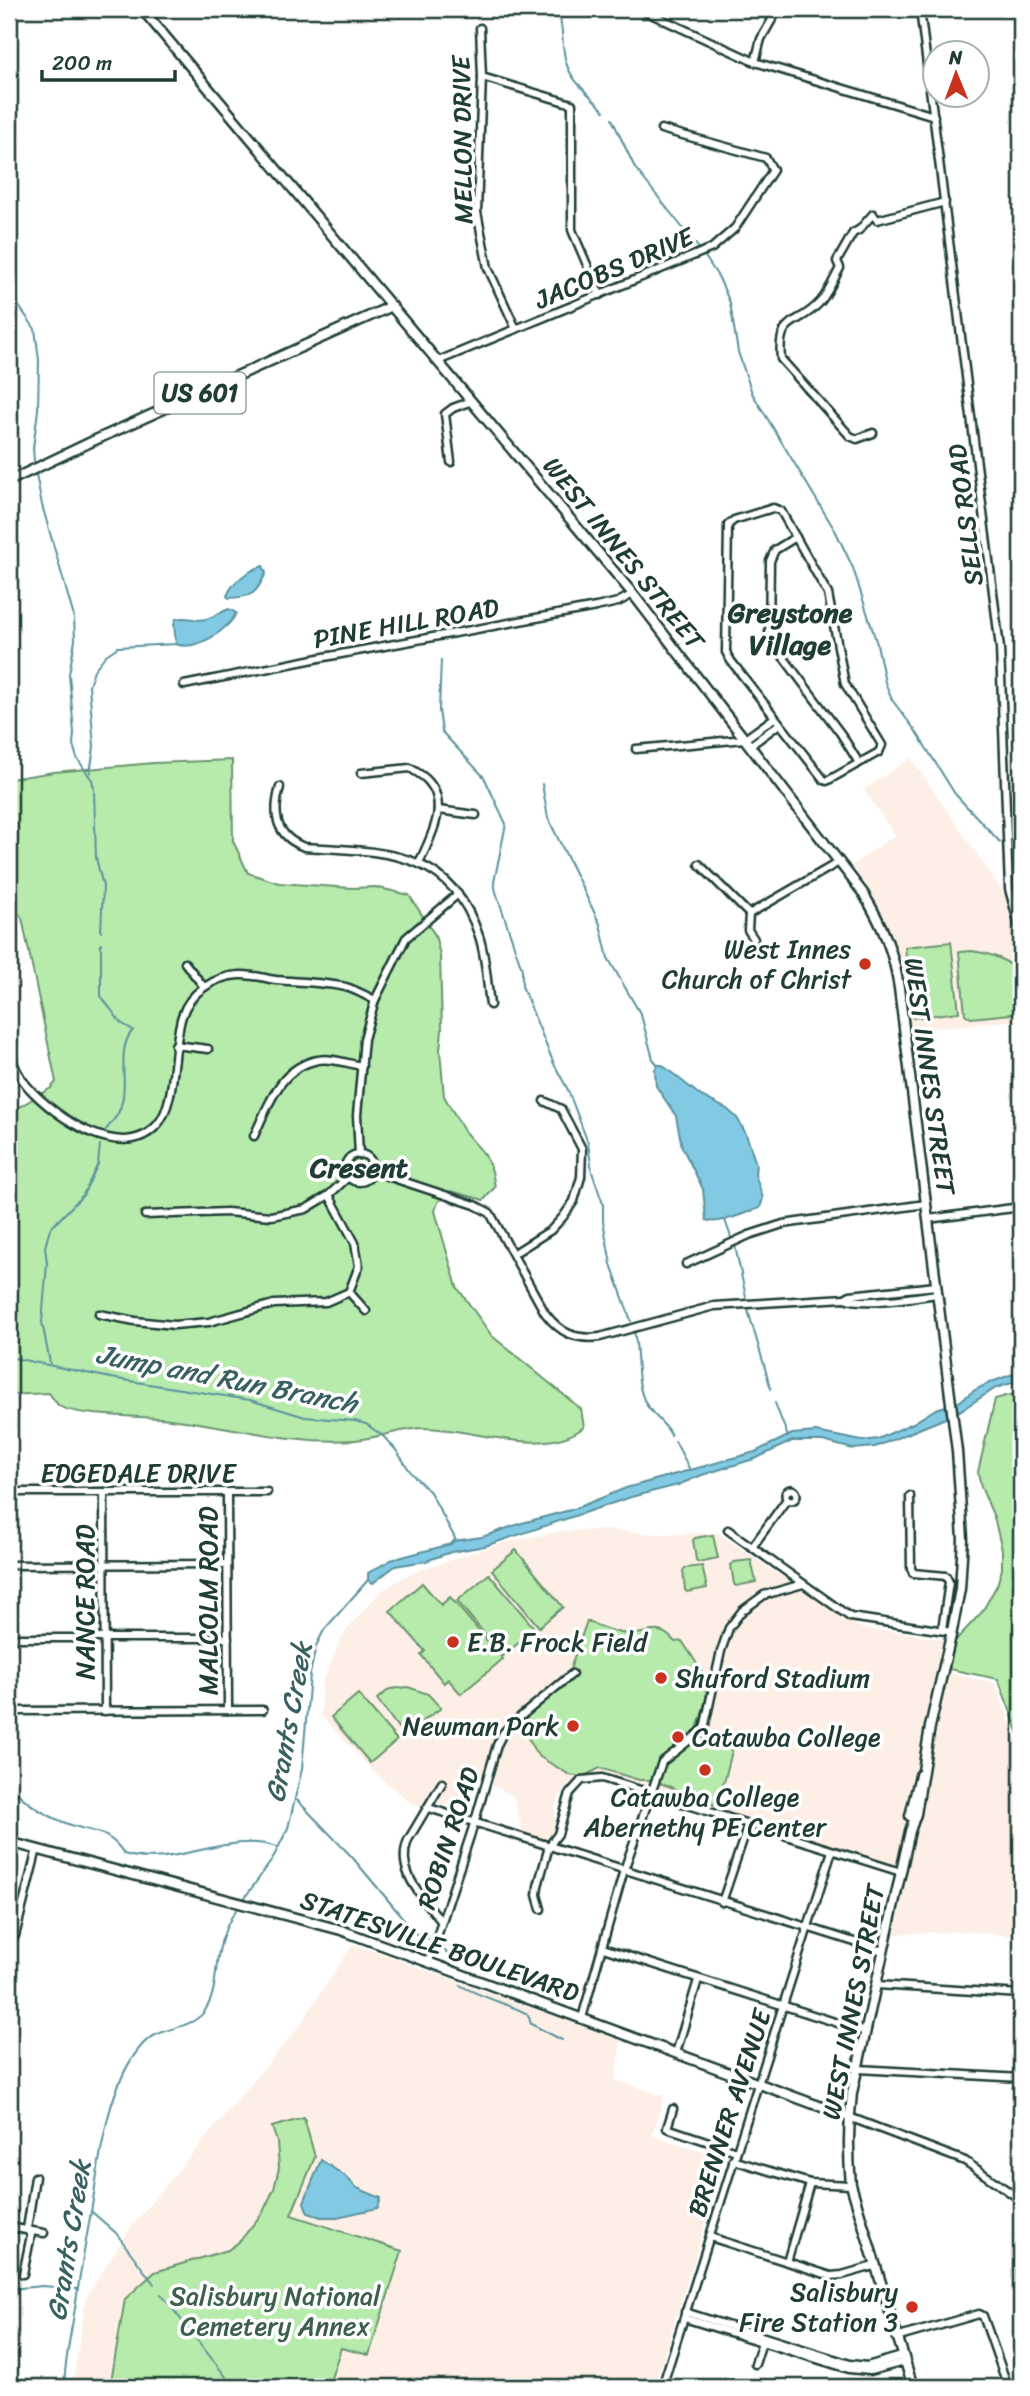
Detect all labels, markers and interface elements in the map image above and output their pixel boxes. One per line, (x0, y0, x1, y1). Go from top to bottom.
scale bar (42, 38, 175, 82)
north arrow (922, 38, 992, 108)
text: N (948, 41, 963, 74)
text: 200 m (52, 44, 112, 82)
street label: MELLON DRIVE (438, 54, 486, 225)
street label: JACOBS DRIVE (526, 213, 702, 323)
road number: US 601 (154, 372, 246, 414)
street label: SELLS ROAD (933, 441, 997, 589)
street label: WEST INNES STREET (531, 446, 718, 661)
street label: PINE HILL ROAD (310, 584, 503, 662)
district label: Greystone Village (728, 588, 853, 669)
place label: West Innes Church of Christ (662, 926, 853, 1002)
street label: WEST INNES STREET (891, 955, 970, 1199)
marker: West Innes Church of Christ (857, 956, 873, 972)
district label: Cresent (309, 1143, 409, 1192)
water label: Jump and Run Branch (92, 1329, 364, 1428)
street label: EDGEDALE DRIVE (40, 1450, 237, 1496)
street label: MALCOLM ROAD (185, 1506, 231, 1695)
street label: NANCE ROAD (62, 1524, 108, 1680)
place label: E.B. Frock Field (467, 1619, 649, 1665)
marker: E.B. Frock Field (445, 1634, 461, 1650)
water label: Grants Creek (250, 1636, 327, 1806)
place label: Shuford Stadium (675, 1655, 870, 1701)
marker: Shuford Stadium (653, 1670, 669, 1686)
place label: Newman Park (402, 1703, 559, 1749)
place label: Catawba College (692, 1714, 881, 1760)
marker: Newman Park (565, 1718, 581, 1734)
marker: Catawba College (670, 1729, 686, 1745)
street label: ROBIN ROAD (403, 1760, 493, 1915)
marker: Catawba College Abernethy PE Center (697, 1762, 713, 1778)
place label: Catawba College Abernethy PE Center (583, 1774, 828, 1850)
street label: STATESVILLE BOULEVARD (294, 1877, 586, 2016)
street label: WEST INNES STREET (808, 1879, 899, 2124)
street label: BRENNER AVENUE (674, 2002, 785, 2223)
water label: Grants Creek (32, 2154, 106, 2324)
place label: Salisbury Fire Station 3 (739, 2269, 898, 2345)
park label: Salisbury National Cemetery Annex (170, 2273, 381, 2349)
marker: Salisbury Fire Station 3 (904, 2299, 920, 2315)

